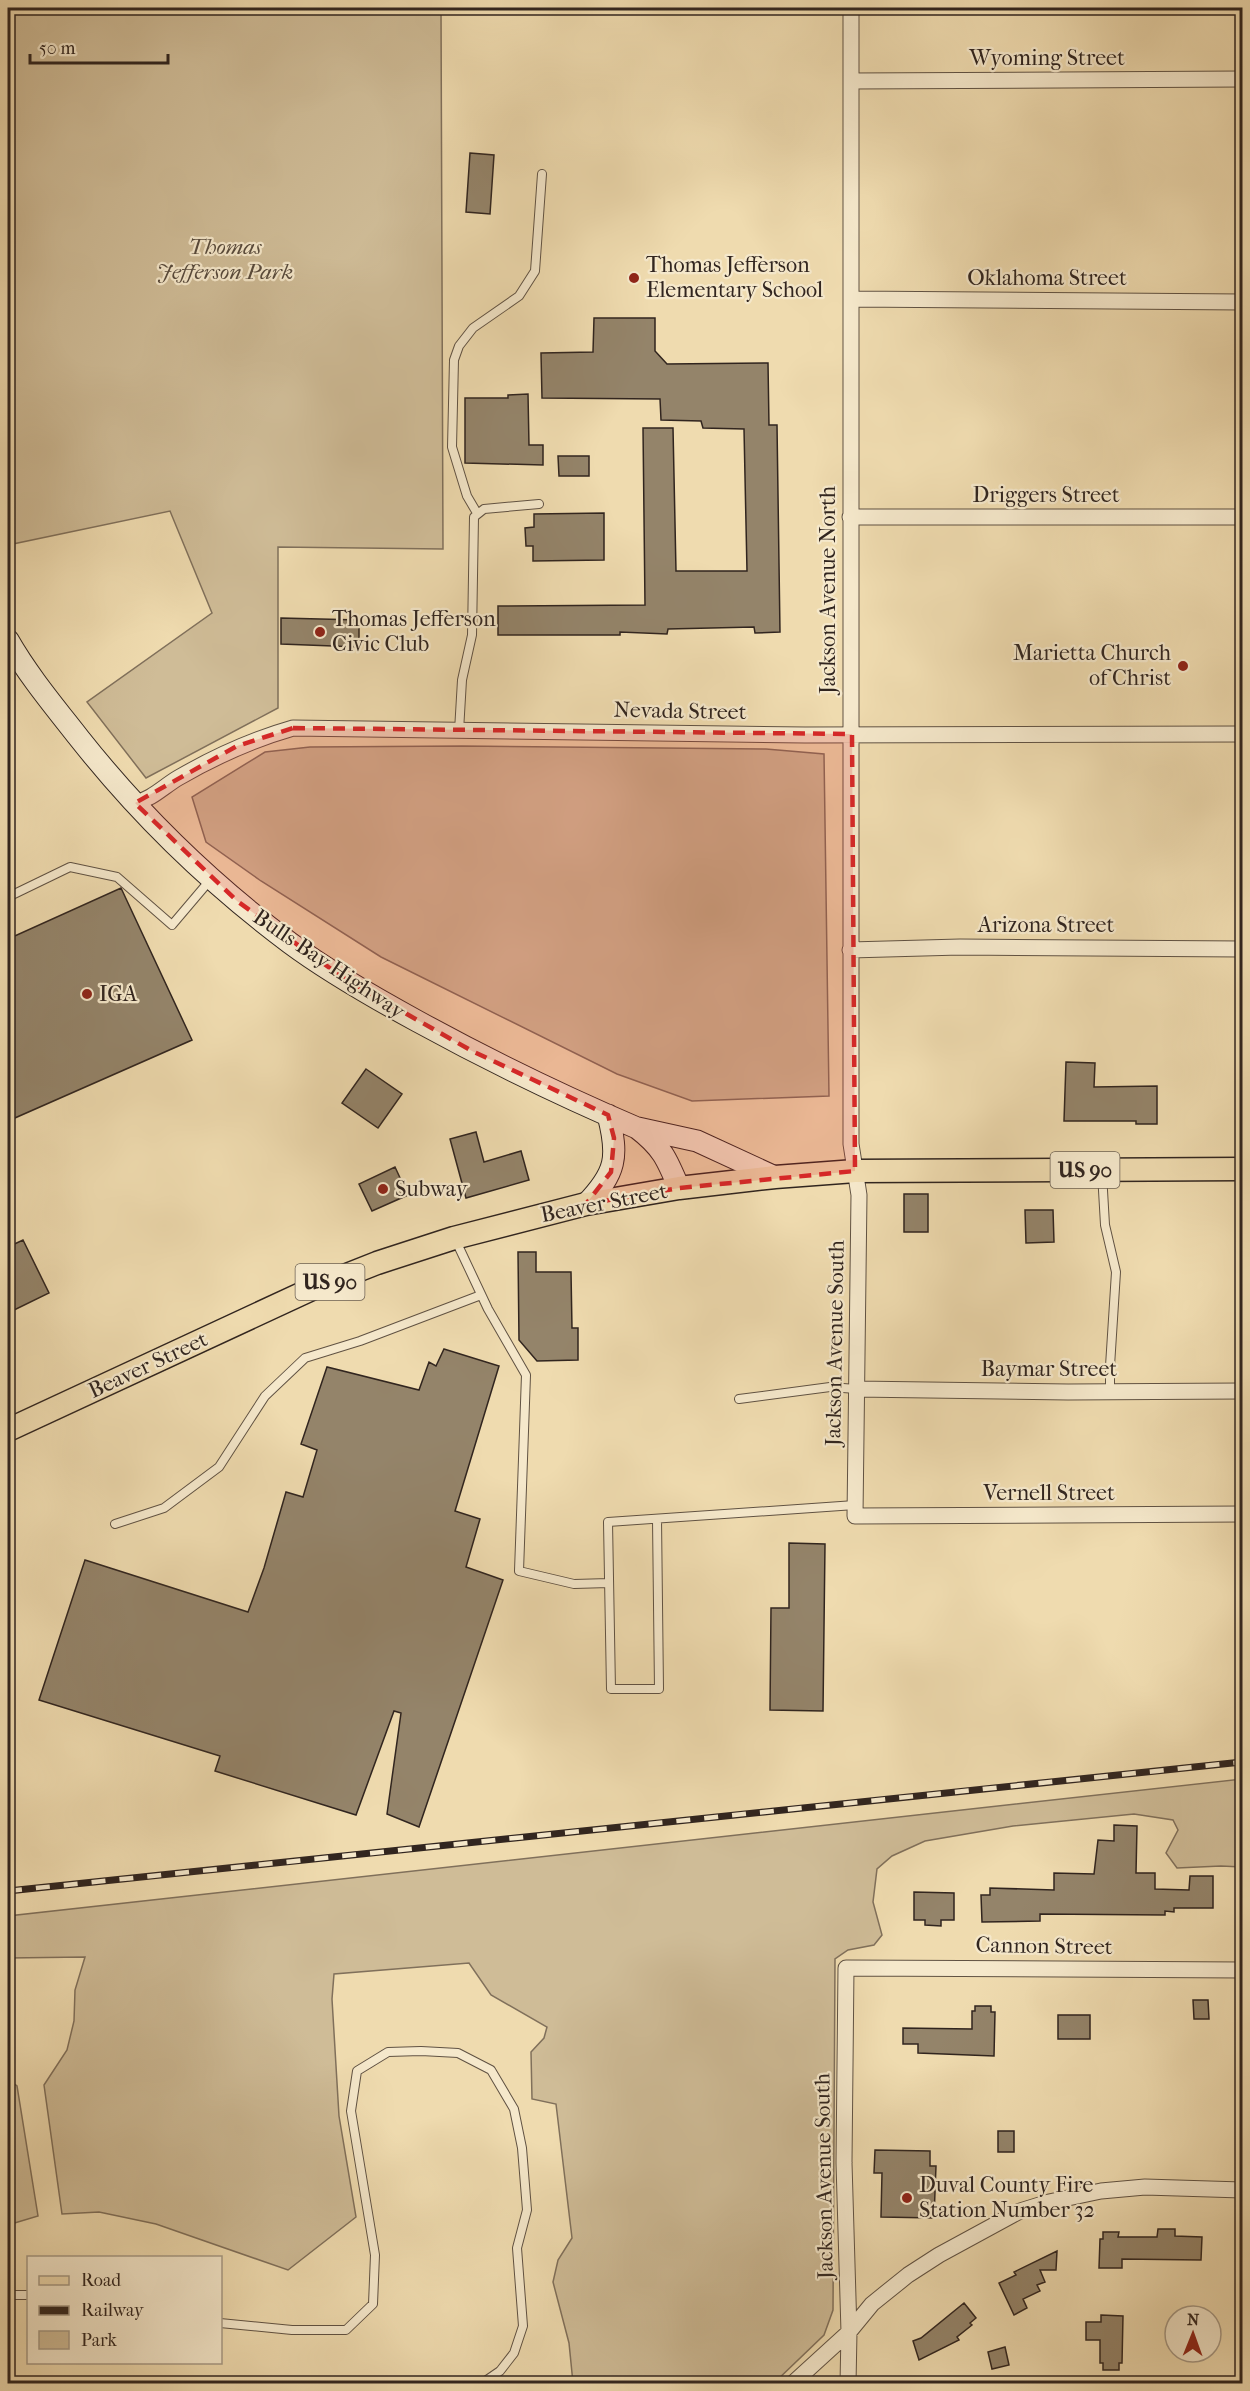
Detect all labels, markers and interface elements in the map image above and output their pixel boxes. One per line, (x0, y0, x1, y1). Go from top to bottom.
scale bar (30, 27, 168, 65)
text: 50 m (39, 38, 76, 59)
street label: Wyoming Street (968, 45, 1125, 71)
park label: Thomas Jefferson Park (157, 234, 293, 285)
place label: Thomas Jefferson Elementary School (646, 252, 823, 303)
street label: Oklahoma Street (967, 265, 1127, 291)
marker: Thomas Jefferson Elementary School (627, 271, 641, 285)
street label: Driggers Street (972, 482, 1120, 508)
street label: Jackson Avenue North (815, 485, 841, 696)
place label: Thomas Jefferson Civic Club (332, 606, 496, 657)
marker: Thomas Jefferson Civic Club (313, 625, 327, 639)
place label: Marietta Church of Christ (1013, 640, 1172, 691)
marker: Marietta Church of Christ (1176, 659, 1190, 673)
street label: Nevada Street (613, 697, 747, 725)
street label: Bulls Bay Highway (248, 904, 411, 1025)
street label: Arizona Street (977, 912, 1114, 938)
place label: IGA (99, 981, 138, 1007)
marker: IGA (80, 987, 94, 1001)
road number: US 90 (1050, 1152, 1120, 1188)
place label: Subway (395, 1176, 469, 1202)
street label: Beaver Street (538, 1178, 670, 1228)
marker: Subway (376, 1182, 390, 1196)
street label: Jackson Avenue South (820, 1239, 850, 1448)
road number: US 90 (296, 1264, 364, 1300)
street label: Beaver Street (84, 1326, 212, 1404)
street label: Baymar Street (981, 1356, 1117, 1382)
street label: Vernell Street (982, 1480, 1115, 1506)
street label: Cannon Street (975, 1932, 1113, 1960)
street label: Jackson Avenue South (809, 2072, 839, 2281)
place label: Duval County Fire Station Number 32 (919, 2172, 1095, 2223)
marker: Duval County Fire Station Number 32 (900, 2191, 914, 2205)
legend (27, 2256, 222, 2364)
text: Road (81, 2270, 121, 2291)
text: Railway (81, 2300, 145, 2321)
north arrow (1163, 2304, 1223, 2364)
text: N (1187, 2310, 1200, 2329)
text: Park (81, 2330, 118, 2351)

